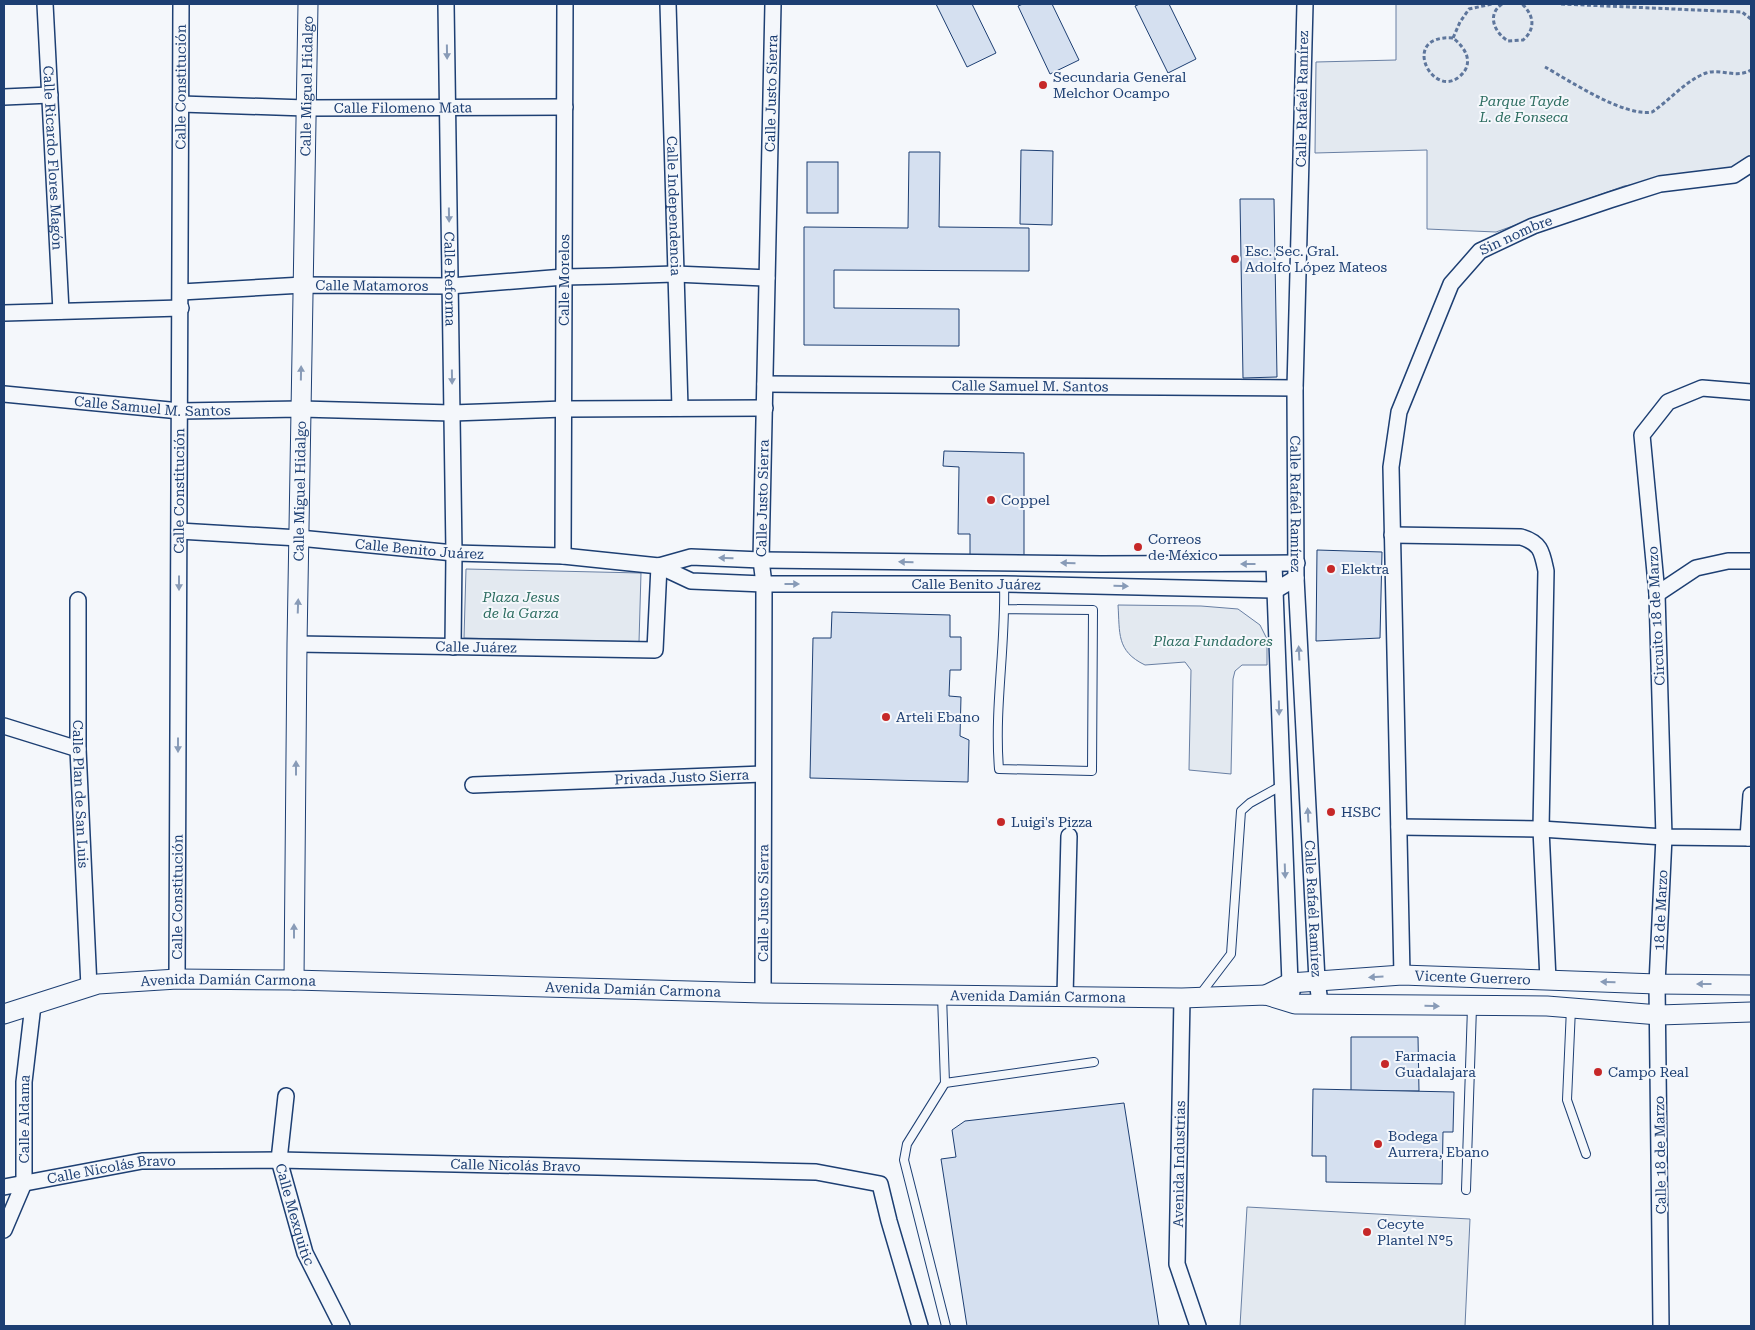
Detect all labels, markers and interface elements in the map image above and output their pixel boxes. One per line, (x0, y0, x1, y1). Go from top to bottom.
street label: Calle Miguel Hidalgo (297, 16, 316, 157)
street label: Calle Constitución (172, 24, 189, 150)
street label: Calle Rafaél Ramírez (1293, 30, 1311, 168)
street label: Calle Justo Sierra (762, 34, 780, 152)
one-way arrow (443, 45, 451, 61)
street label: Calle Ricardo Flores Magón (40, 65, 66, 250)
place label: Secundaria General Melchor Ocampo (1053, 69, 1187, 101)
marker: Secundaria General Melchor Ocampo (1037, 79, 1049, 91)
park label: Parque Tayde L. de Fonseca (1478, 93, 1569, 125)
street label: Calle Filomeno Mata (334, 99, 473, 116)
street label: Calle Independencia (664, 136, 684, 277)
one-way arrow (446, 207, 454, 223)
street label: Sin nombre (1477, 212, 1555, 258)
street label: Calle Reforma (441, 231, 459, 327)
street label: Calle Morelos (556, 234, 572, 326)
place label: Esc. Sec. Gral. Adolfo López Mateos (1245, 243, 1388, 275)
marker: Esc. Sec. Gral. Adolfo López Mateos (1229, 253, 1241, 265)
street label: Calle Matamoros (315, 277, 429, 294)
one-way arrow (298, 365, 306, 381)
one-way arrow (448, 370, 456, 386)
street label: Calle Samuel M. Santos (951, 377, 1109, 395)
street label: Calle Samuel M. Santos (73, 393, 231, 419)
street label: Calle Miguel Hidalgo (290, 421, 309, 562)
street label: Calle Constitución (171, 428, 187, 554)
street label: Calle Rafaél Ramírez (1287, 435, 1304, 573)
street label: Calle Justo Sierra (753, 439, 772, 557)
place label: Coppel (1001, 492, 1051, 508)
marker: Coppel (985, 494, 997, 506)
place label: Correos de México (1148, 531, 1218, 563)
street label: Calle Benito Juárez (354, 535, 484, 562)
marker: Correos de México (1132, 541, 1144, 553)
street label: Circuito 18 de Marzo (1644, 546, 1668, 686)
one-way arrow (717, 554, 733, 562)
one-way arrow (897, 557, 913, 565)
one-way arrow (1060, 559, 1076, 567)
one-way arrow (1240, 560, 1256, 568)
place label: Elektra (1341, 561, 1390, 577)
marker: Elektra (1325, 563, 1337, 575)
one-way arrow (175, 575, 183, 591)
street label: Calle Benito Juárez (911, 576, 1041, 593)
one-way arrow (784, 580, 800, 588)
one-way arrow (1113, 582, 1129, 590)
park label: Plaza Jesus de la Garza (482, 589, 560, 621)
one-way arrow (294, 598, 302, 614)
park label: Plaza Fundadores (1152, 633, 1273, 649)
street label: Calle Juárez (435, 638, 517, 656)
one-way arrow (1295, 645, 1303, 661)
one-way arrow (1275, 701, 1283, 717)
place label: Arteli Ebano (896, 709, 980, 725)
marker: Arteli Ebano (880, 711, 892, 723)
street label: Calle Plan de San Luis (70, 720, 92, 869)
one-way arrow (174, 737, 182, 753)
one-way arrow (292, 760, 300, 776)
street label: Privada Justo Sierra (614, 767, 750, 788)
place label: HSBC (1341, 804, 1381, 820)
marker: HSBC (1325, 806, 1337, 818)
one-way arrow (1303, 807, 1311, 823)
place label: Luigi's Pizza (1011, 814, 1093, 830)
marker: Luigi's Pizza (995, 816, 1007, 828)
street label: Calle Constitución (169, 834, 186, 960)
street label: Calle Rafaél Ramírez (1302, 840, 1325, 978)
street label: Calle Justo Sierra (755, 844, 771, 962)
one-way arrow (1281, 863, 1289, 879)
street label: 18 de Marzo (1651, 869, 1670, 951)
one-way arrow (290, 923, 298, 939)
street label: Vicente Guerrero (1415, 967, 1531, 988)
street label: Avenida Damián Carmona (140, 971, 317, 989)
one-way arrow (1368, 973, 1384, 981)
one-way arrow (1600, 978, 1616, 986)
street label: Avenida Damián Carmona (545, 979, 722, 1000)
one-way arrow (1696, 980, 1712, 988)
street label: Avenida Damián Carmona (950, 987, 1126, 1005)
one-way arrow (1424, 1002, 1440, 1010)
place label: Farmacia Guadalajara (1395, 1048, 1476, 1080)
marker: Farmacia Guadalajara (1379, 1058, 1391, 1070)
place label: Campo Real (1608, 1064, 1689, 1080)
marker: Campo Real (1592, 1066, 1604, 1078)
street label: Calle Aldama (16, 1073, 33, 1163)
street label: Calle 18 de Marzo (1651, 1096, 1669, 1214)
street label: Avenida Industrias (1170, 1100, 1188, 1228)
place label: Bodega Aurrera, Ebano (1388, 1128, 1489, 1160)
marker: Bodega Aurrera, Ebano (1372, 1138, 1384, 1150)
street label: Calle Nicolás Bravo (46, 1152, 176, 1187)
street label: Calle Nicolás Bravo (450, 1156, 581, 1175)
street label: Calle Mexquitic (272, 1161, 318, 1268)
place label: Cecyte Plantel N°5 (1377, 1216, 1453, 1248)
marker: Cecyte Plantel N°5 (1361, 1226, 1373, 1238)

